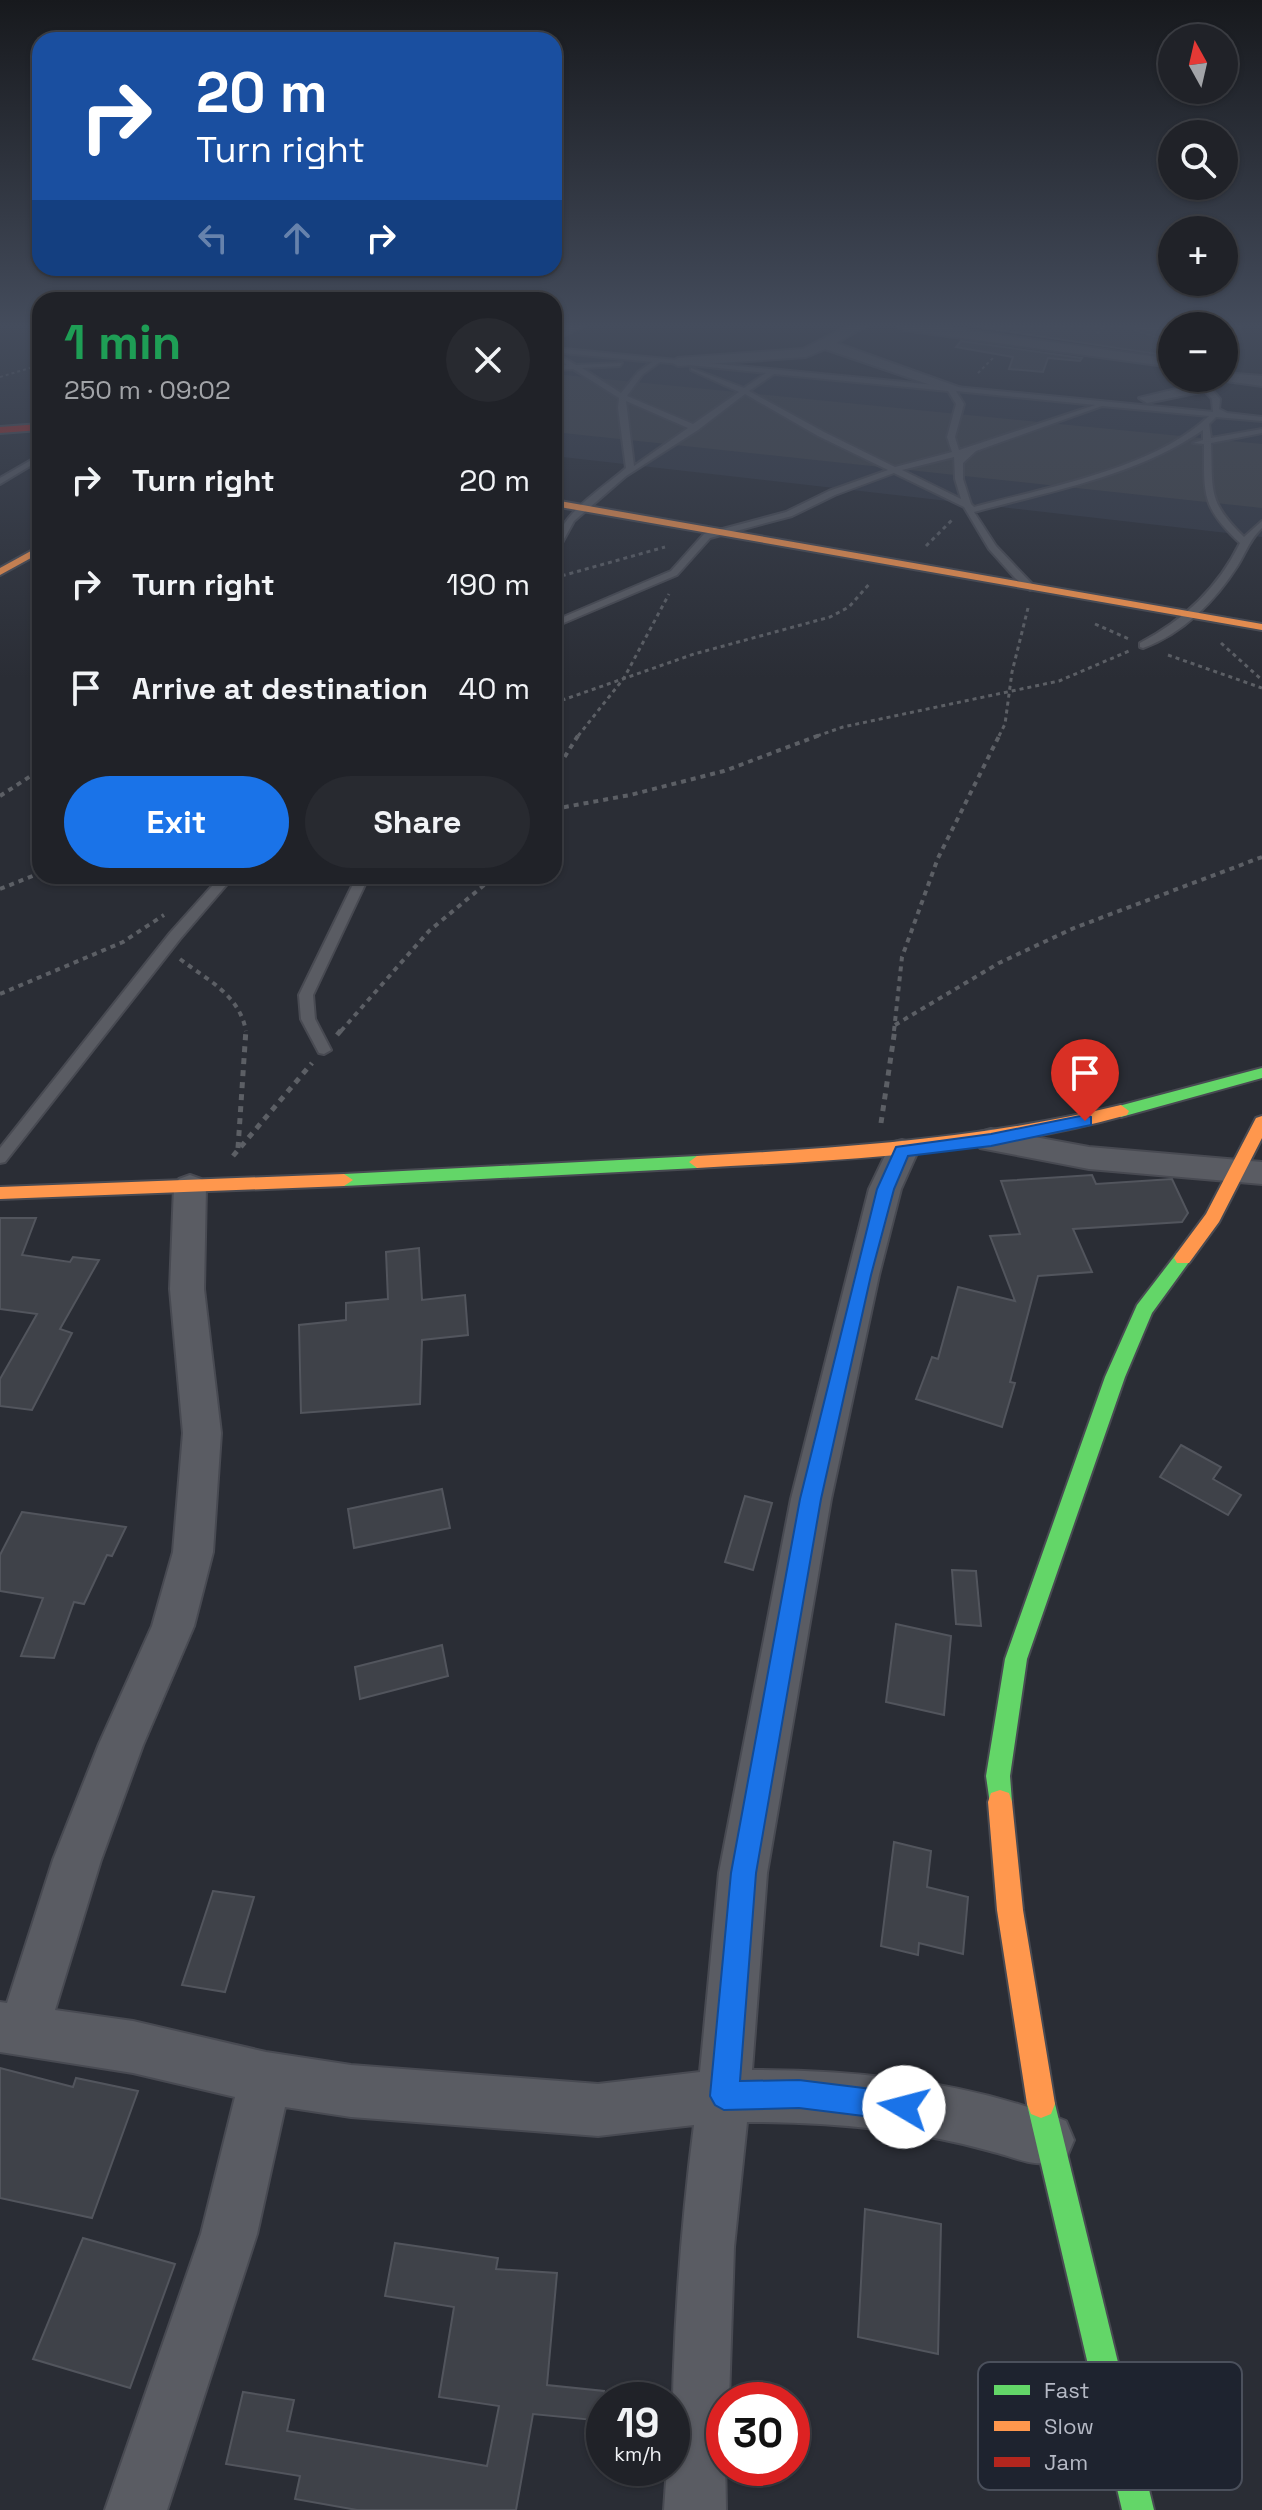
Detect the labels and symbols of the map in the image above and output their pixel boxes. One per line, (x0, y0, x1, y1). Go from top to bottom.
north arrow (1158, 24, 1238, 104)
pin (1051, 1039, 1119, 1121)
position arrow (862, 2065, 946, 2149)
legend (978, 2362, 1242, 2490)
text: Fast (1044, 2376, 1090, 2404)
speed limit sign: 30 (706, 2382, 810, 2486)
text: Slow (1044, 2412, 1094, 2440)
text: Jam (1044, 2448, 1088, 2476)

